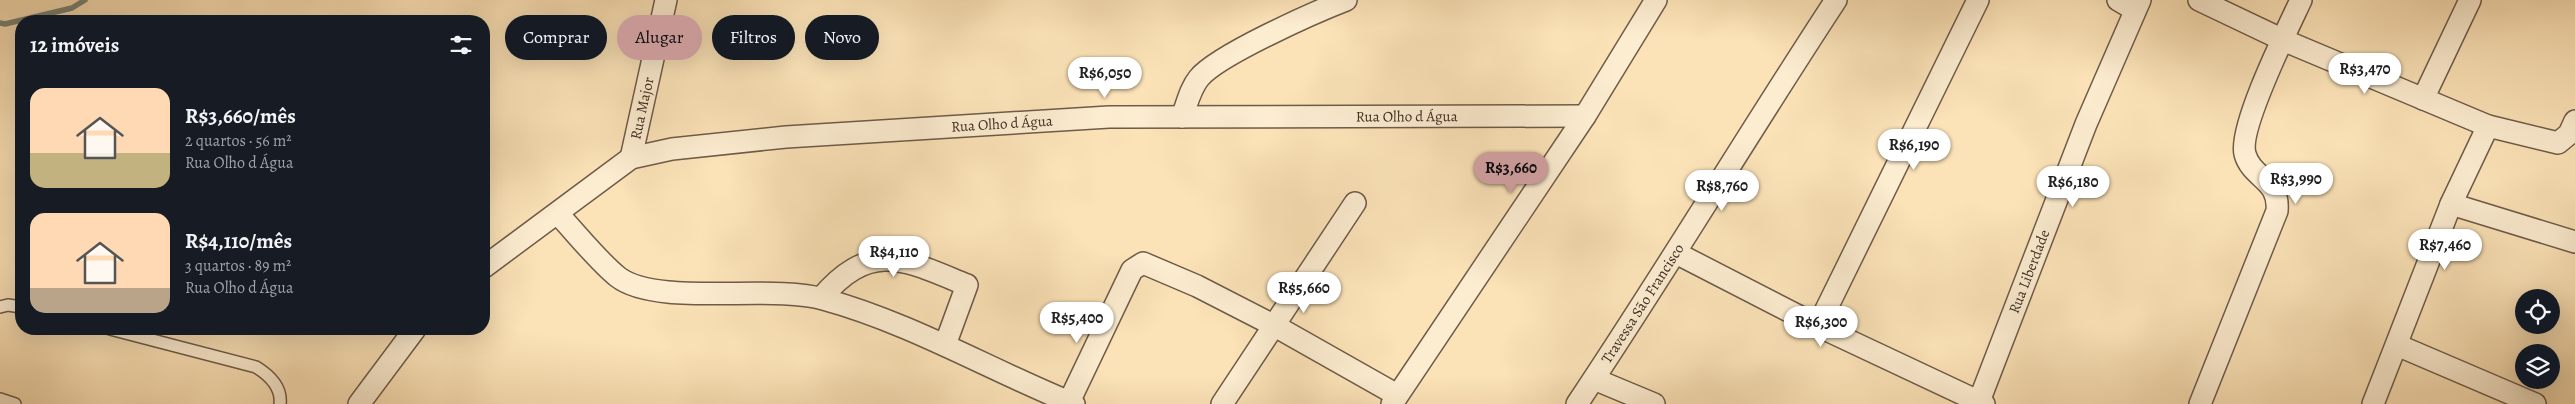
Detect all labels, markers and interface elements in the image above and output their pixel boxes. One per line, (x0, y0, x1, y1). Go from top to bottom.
chip: Comprar (505, 15, 607, 60)
chip: Alugar (617, 15, 702, 60)
chip: Filtros (712, 15, 795, 60)
chip: Novo (805, 15, 879, 60)
text: 12 imóveis (30, 31, 119, 59)
icon: filters (447, 31, 475, 59)
pin: R$3,470 (2319, 52, 2411, 95)
pin: R$6,050 (1059, 56, 1151, 99)
text: R$3,470 (2339, 58, 2391, 80)
text: R$6,050 (1079, 62, 1131, 84)
street label: Rua Major (625, 75, 659, 141)
text: R$3,660/mês (185, 102, 296, 130)
street label: Rua Olho d Água (1356, 106, 1458, 126)
icon: home (70, 108, 130, 168)
street label: Rua Olho d Água (951, 110, 1053, 137)
pin: R$6,190 (1868, 128, 1960, 171)
text: 2 quartos · 56 m² (185, 130, 291, 152)
text: R$6,190 (1889, 134, 1939, 156)
text: Rua Olho d Água (185, 152, 293, 174)
pin: R$3,660 (1465, 152, 1557, 194)
text: R$3,660 (1485, 157, 1537, 179)
pin: R$3,990 (2250, 162, 2342, 205)
pin: R$6,180 (2027, 166, 2119, 208)
text: R$3,990 (2270, 168, 2322, 190)
pin: R$8,760 (1676, 170, 1768, 212)
text: R$6,180 (2048, 171, 2098, 193)
text: R$8,760 (1696, 175, 1748, 197)
street label: Rua Liberdade (2004, 226, 2054, 316)
text: R$4,110/mês (185, 227, 292, 255)
pin: R$7,460 (2399, 228, 2491, 271)
icon: home (70, 233, 130, 293)
text: R$7,460 (2419, 234, 2471, 256)
pin: R$4,110 (848, 236, 940, 278)
street label: Travessa São Francisco (1597, 240, 1688, 367)
text: R$4,110 (869, 241, 919, 263)
text: 3 quartos · 89 m² (185, 255, 291, 277)
pin: R$5,660 (1258, 272, 1350, 314)
text: Rua Olho d Água (185, 277, 293, 299)
text: R$5,660 (1278, 277, 1330, 299)
map controls (2515, 289, 2560, 389)
button: locate (2515, 289, 2560, 334)
pin: R$5,400 (1031, 302, 1123, 344)
pin: R$6,300 (1775, 306, 1867, 348)
text: R$5,400 (1051, 307, 1103, 329)
text: R$6,300 (1795, 311, 1847, 333)
button: layers (2515, 344, 2560, 389)

